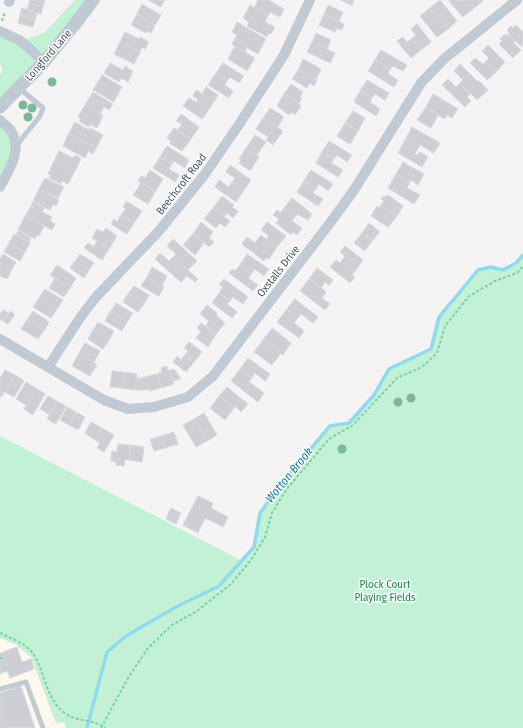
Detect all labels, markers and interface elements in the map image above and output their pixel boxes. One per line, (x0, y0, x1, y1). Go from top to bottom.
street label: Longford Lane (23, 27, 74, 84)
street label: Beechcroft Road (154, 151, 209, 217)
street label: Oxstalls Drive (254, 243, 302, 300)
water label: Wotton Brook (263, 445, 316, 505)
park label: Plock Court Playing Fields (354, 578, 416, 604)

